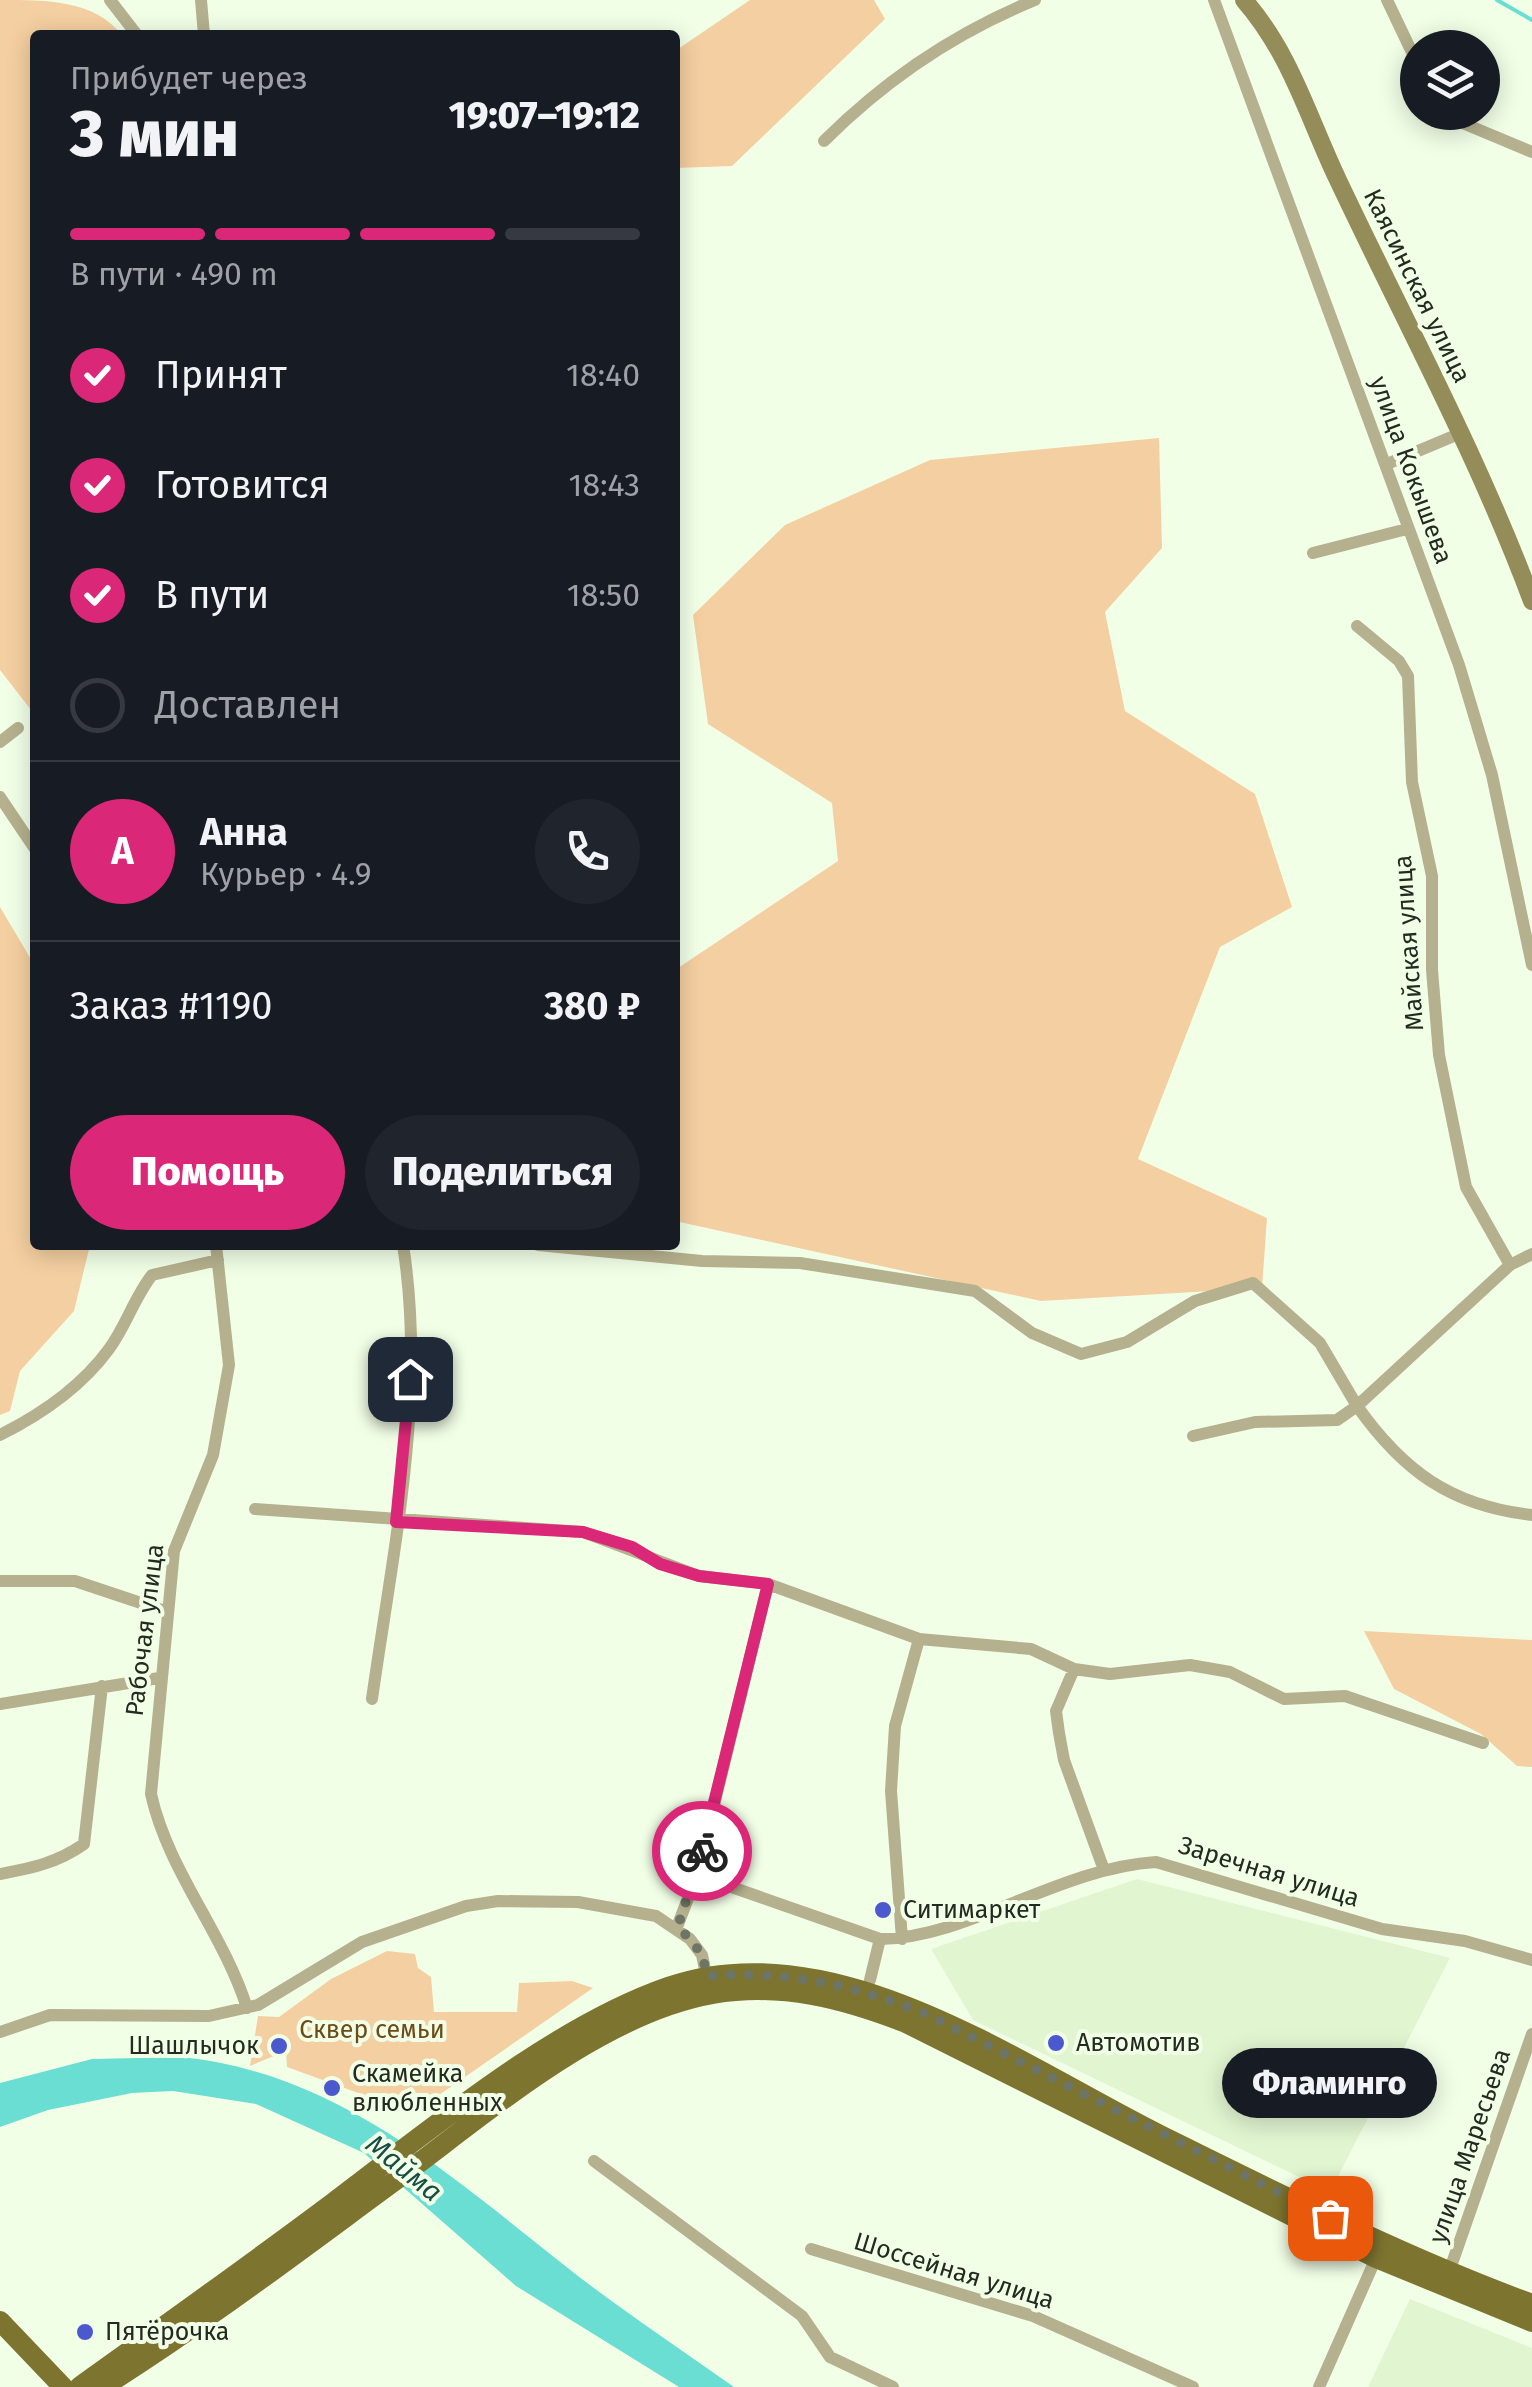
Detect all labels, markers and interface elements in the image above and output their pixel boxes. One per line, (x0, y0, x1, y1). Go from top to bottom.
map controls (1400, 30, 1500, 130)
button: layers (1400, 30, 1500, 130)
text: Прибудет через (70, 59, 308, 97)
text: 19:07–19:12 (449, 92, 640, 138)
text: 3 мин (70, 95, 239, 173)
street label: Каясинская улица (1357, 184, 1477, 388)
text: В пути · 490 m (70, 255, 278, 293)
icon: check (70, 348, 125, 403)
text: Принят (155, 352, 287, 398)
text: 18:40 (566, 356, 640, 394)
street label: улица Кокышева (1363, 372, 1459, 568)
icon: check (70, 458, 125, 513)
text: Готовится (155, 462, 330, 508)
text: 18:43 (569, 466, 640, 504)
icon: check (70, 568, 125, 623)
text: В пути (155, 572, 269, 618)
text: 18:50 (567, 576, 640, 614)
text: Доставлен (155, 682, 341, 728)
button: phone (535, 799, 640, 904)
text: Анна (200, 809, 288, 855)
text: А (111, 828, 134, 874)
street label: Майская улица (1388, 854, 1430, 1032)
text: Курьер · 4.9 (200, 855, 372, 893)
text: Заказ #1190 (70, 983, 273, 1029)
text: 380 ₽ (544, 983, 640, 1029)
button: Помощь (70, 1115, 345, 1230)
button: Поделиться (365, 1115, 640, 1230)
pin (368, 1337, 453, 1422)
icon: home (383, 1352, 438, 1407)
street label: Рабочая улица (120, 1542, 170, 1718)
courier (652, 1801, 752, 1901)
icon: bike (675, 1824, 730, 1879)
street label: Заречная улица (1175, 1830, 1363, 1914)
place label: Ситимаркет (903, 1895, 1041, 1925)
marker: Ситимаркет (872, 1899, 894, 1921)
park label: Сквер семьи (299, 2015, 445, 2045)
place label: Автомотив (1076, 2028, 1200, 2058)
place label: Шашлычок (128, 2031, 259, 2061)
marker: Автомотив (1045, 2032, 1067, 2054)
marker: Шашлычок (268, 2035, 290, 2057)
street label: улица Маресьева (1423, 2045, 1517, 2247)
callout: Фламинго (1222, 2048, 1438, 2118)
place label: Скамейка влюбленных (352, 2059, 502, 2118)
text: Фламинго (1253, 2064, 1406, 2102)
marker: Скамейка влюбленных (321, 2077, 343, 2099)
water label: Майма (359, 2127, 449, 2209)
pin (1288, 2176, 1373, 2261)
icon: bag (1303, 2191, 1358, 2246)
street label: Шоссейная улица (850, 2226, 1058, 2316)
place label: Пятёрочка (105, 2317, 229, 2347)
marker: Пятёрочка (74, 2321, 96, 2343)

